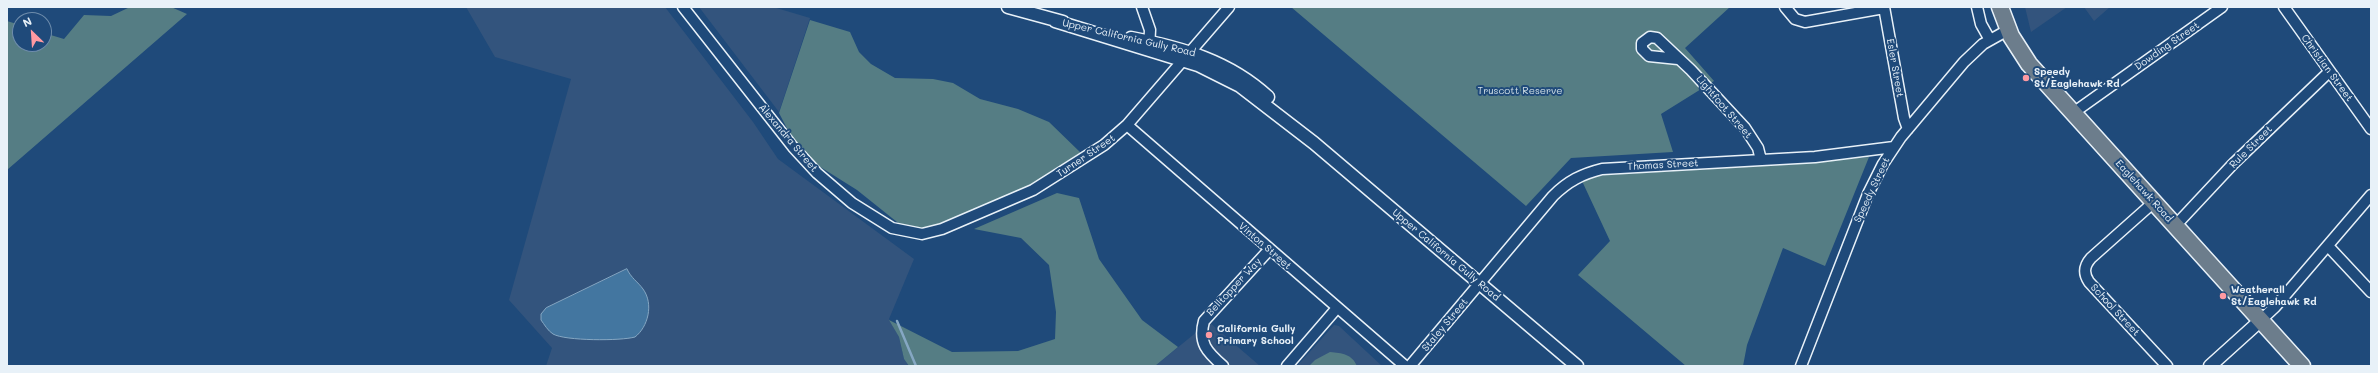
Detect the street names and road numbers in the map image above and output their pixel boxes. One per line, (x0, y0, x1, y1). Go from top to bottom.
street label: Upper California Gully Road (1061, 17, 1197, 59)
street label: Dowding Street (2132, 19, 2202, 73)
street label: Christian Street (2299, 32, 2355, 104)
street label: Esler Street (1884, 38, 1906, 98)
street label: Lightfoot Street (1693, 73, 1755, 141)
street label: Alexandra Street (756, 102, 820, 174)
street label: Rule Street (2227, 123, 2275, 171)
street label: Turner Street (1055, 132, 1117, 180)
street label: Speedy Street (1852, 155, 1892, 225)
street label: Thomas Street (1627, 157, 1699, 173)
street label: Eaglehawk Road (2113, 157, 2175, 225)
street label: Upper California Gully Road (1390, 207, 1502, 303)
street label: Vinton Street (1236, 220, 1294, 272)
street label: Belltopper Way (1204, 256, 1264, 318)
street label: School Street (2088, 282, 2142, 338)
street label: Staley Street (1419, 296, 1471, 354)

